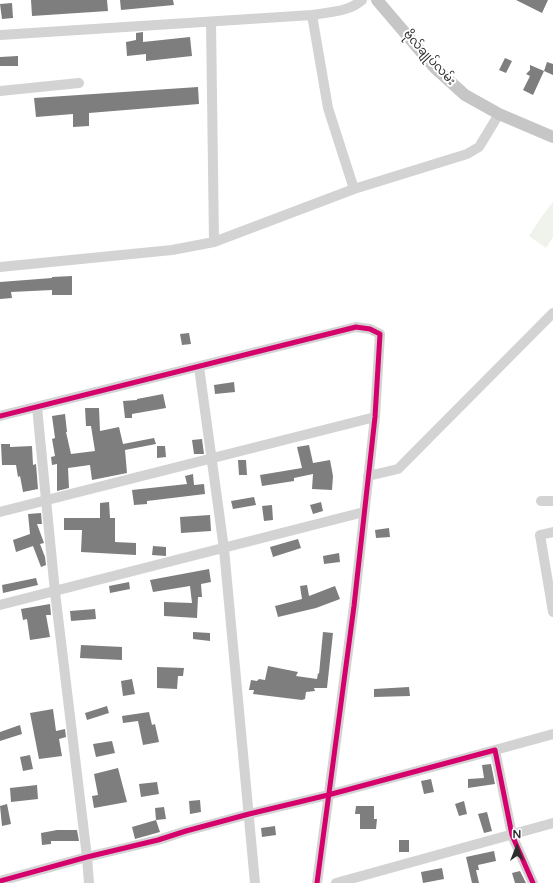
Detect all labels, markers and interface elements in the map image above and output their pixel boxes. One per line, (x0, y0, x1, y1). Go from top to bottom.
street label: ဗိုလ်ချုပ်လမ်း (400, 28, 458, 88)
north arrow (497, 827, 537, 867)
text: N (513, 828, 521, 841)

